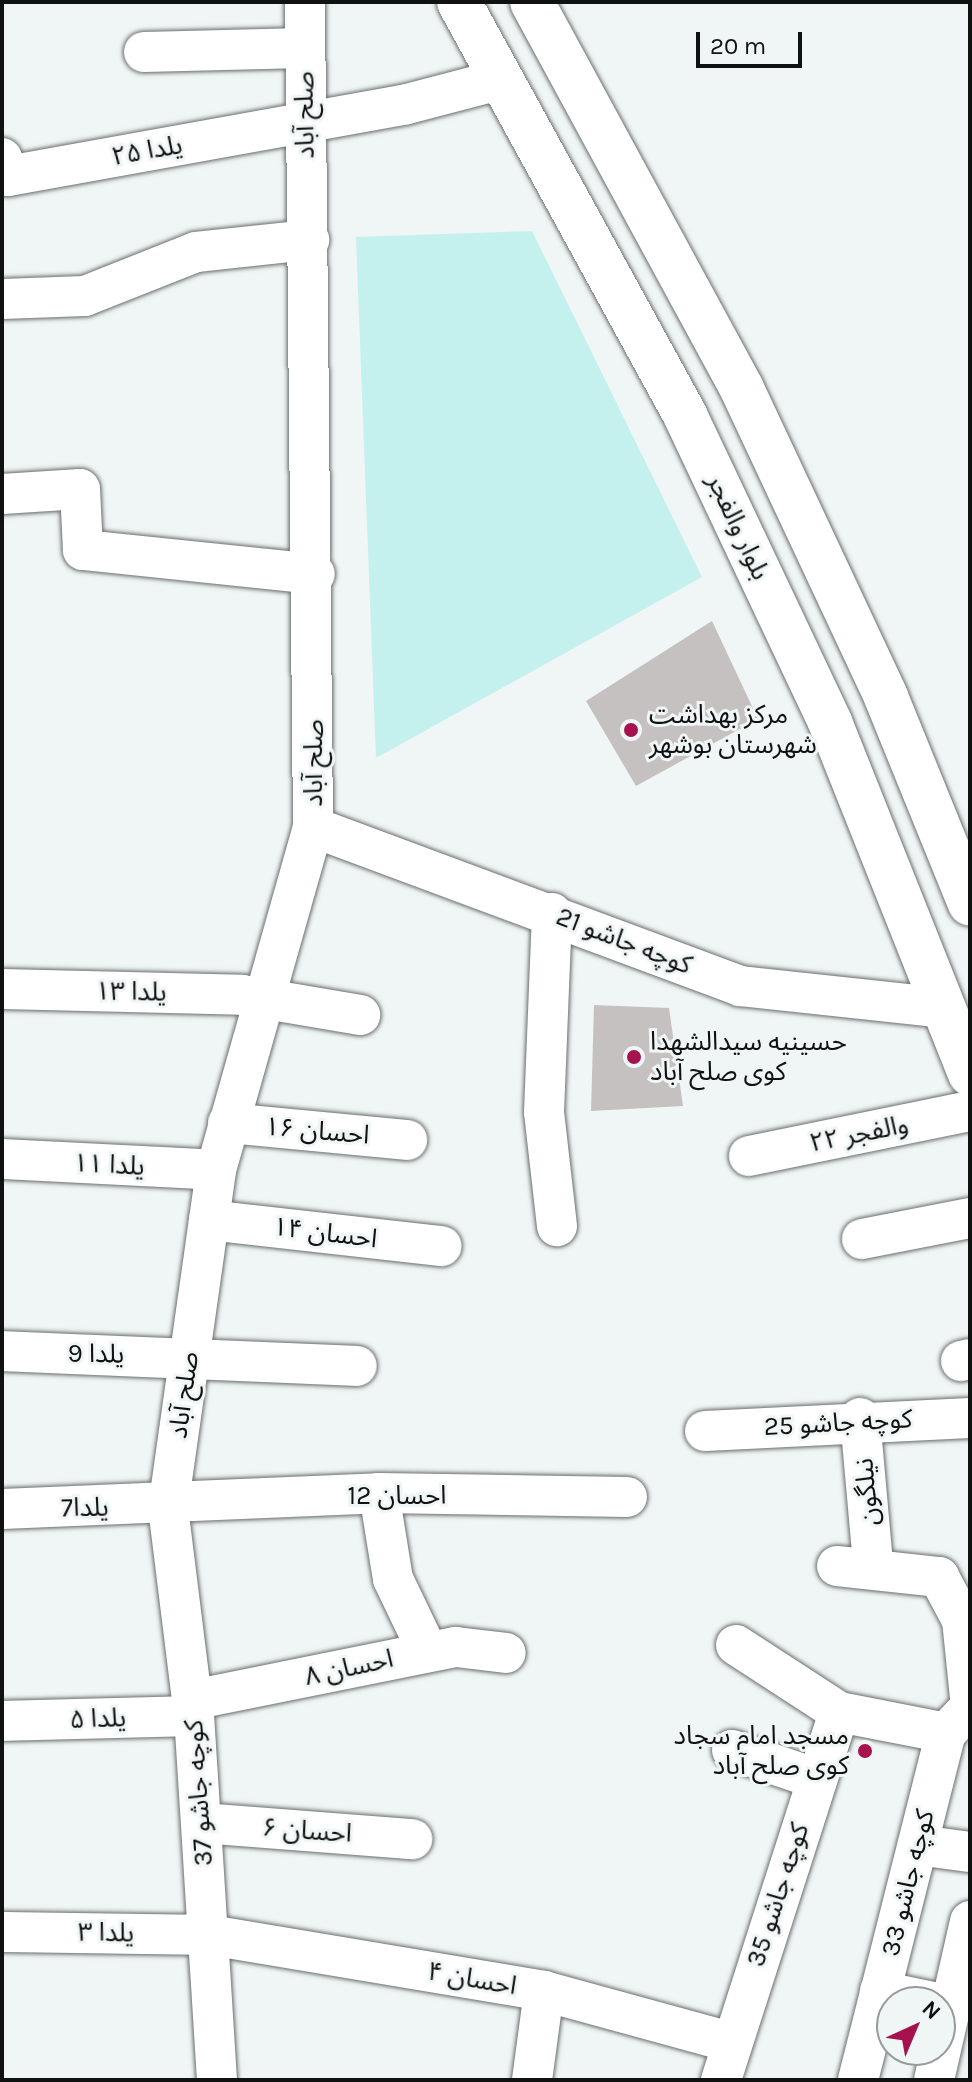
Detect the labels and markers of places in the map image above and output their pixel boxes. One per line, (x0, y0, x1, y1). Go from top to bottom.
place label: مرکز بهداشت شهرستان بوشهر (649, 699, 817, 760)
marker: مرکز بهداشت شهرستان بوشهر (620, 719, 642, 741)
place label: حسینیه سیدالشهدا کوی صلح آباد (650, 1026, 847, 1088)
marker: حسینیه سیدالشهدا کوی صلح آباد (625, 1048, 643, 1066)
place label: مسجد امام سجاد کوی صلح آباد (674, 1720, 849, 1782)
marker: مسجد امام سجاد کوی صلح آباد (856, 1742, 874, 1760)

